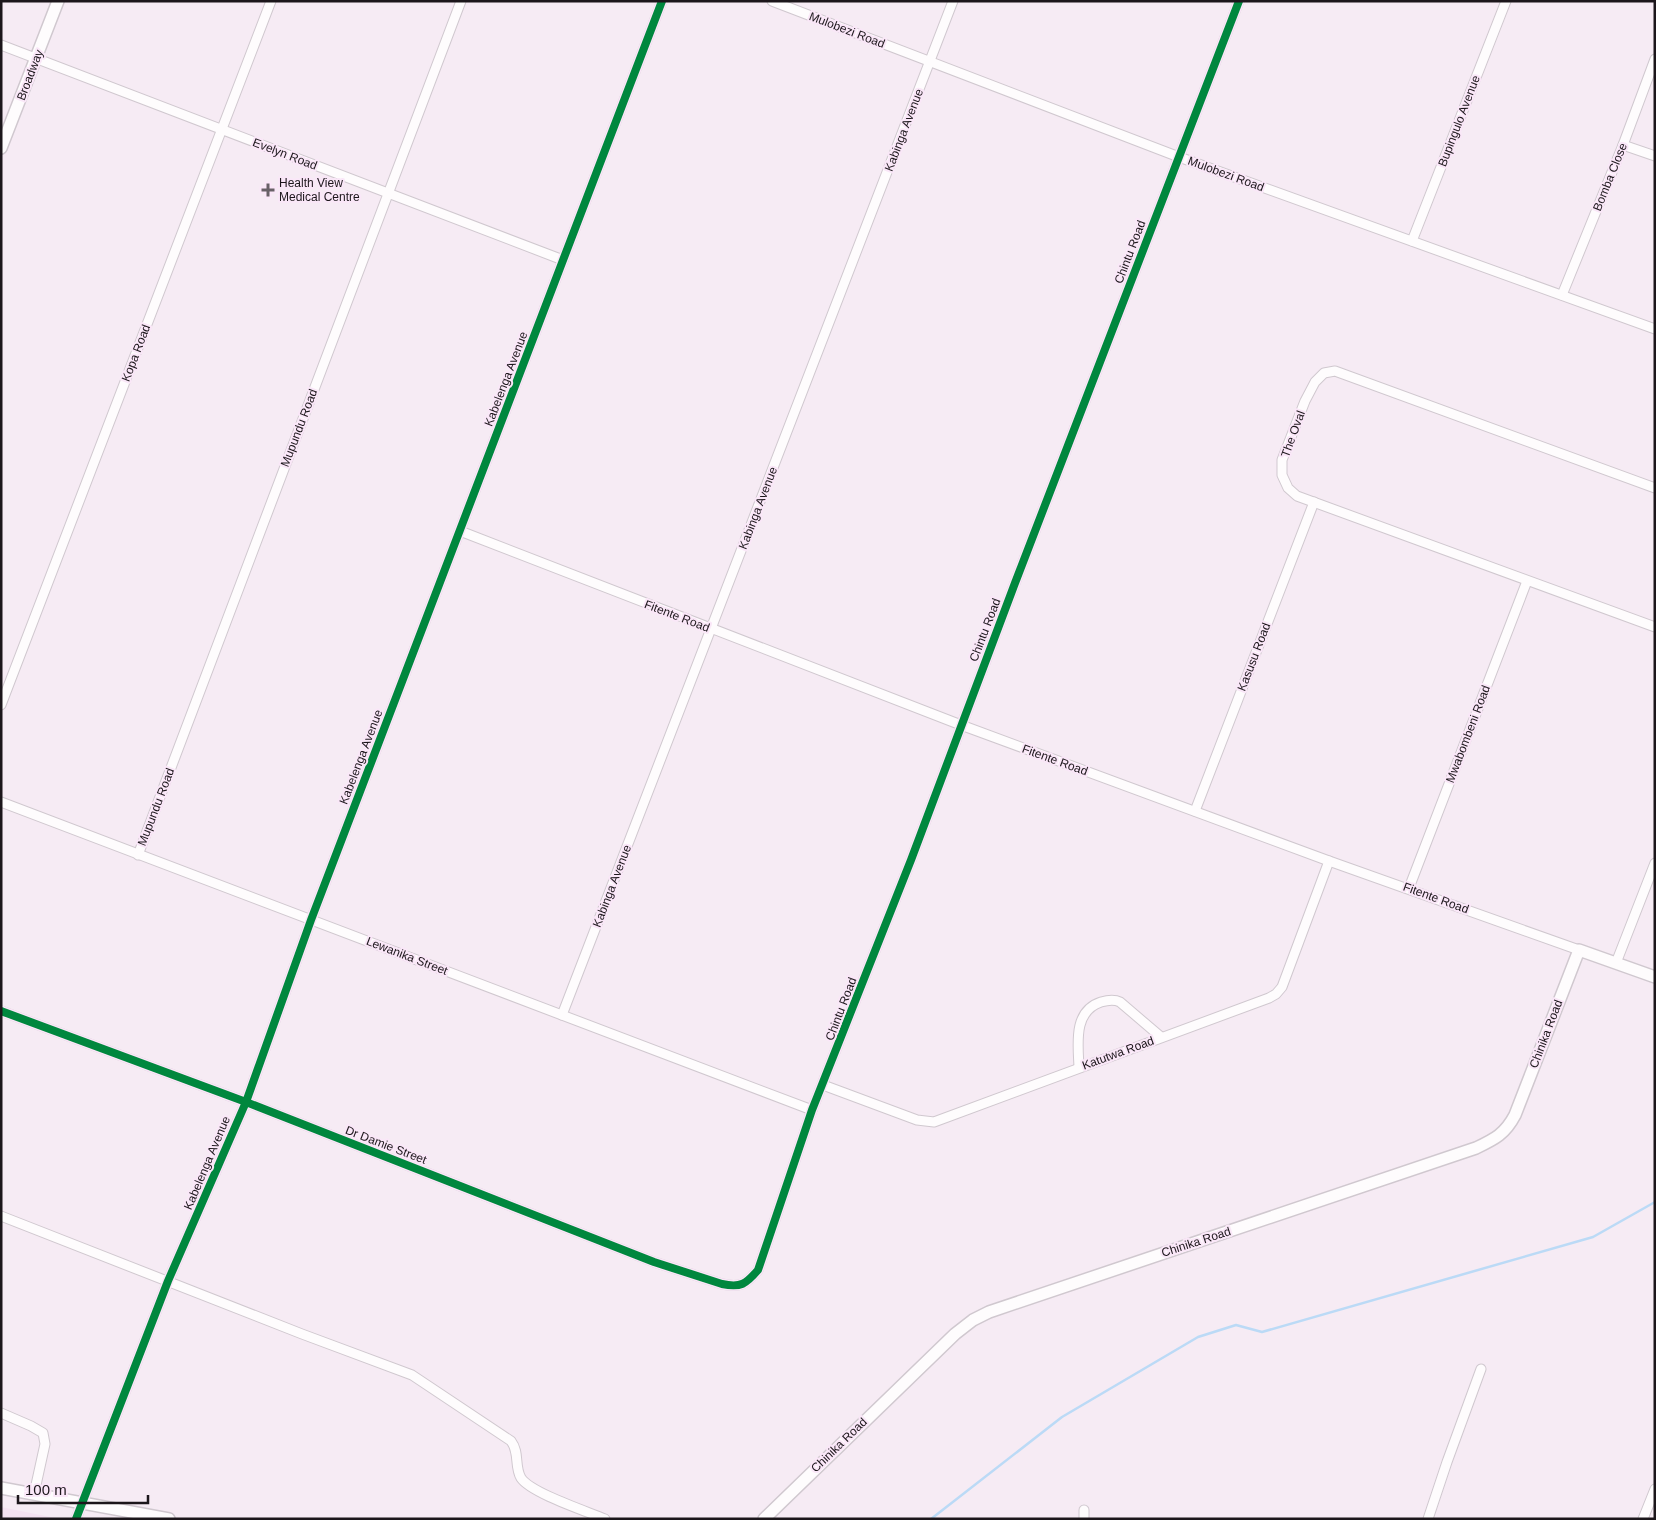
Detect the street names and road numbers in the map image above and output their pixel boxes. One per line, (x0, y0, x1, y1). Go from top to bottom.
street label: Mulobezi Road (807, 9, 887, 51)
street label: Broadway (14, 48, 46, 102)
street label: Bupingulo Avenue (1435, 73, 1483, 169)
street label: Kabinga Avenue (882, 86, 926, 173)
street label: Evelyn Road (251, 135, 319, 173)
street label: Bomba Close (1590, 141, 1630, 213)
street label: Mulobezi Road (1186, 154, 1266, 194)
street label: Chintu Road (1112, 218, 1148, 286)
street label: Kopa Road (119, 322, 153, 384)
street label: Kabelenga Avenue (481, 329, 531, 428)
street label: Mupundu Road (278, 387, 320, 469)
street label: The Oval (1278, 409, 1308, 459)
street label: Kabinga Avenue (736, 464, 780, 551)
street label: Chintu Road (967, 596, 1003, 664)
street label: Fitente Road (642, 597, 712, 635)
street label: Kasusu Road (1235, 621, 1273, 693)
street label: Mwabombeni Road (1443, 683, 1493, 785)
street label: Kabelenga Avenue (336, 707, 386, 806)
street label: Fitente Road (1020, 742, 1090, 778)
street label: Mupundu Road (135, 766, 177, 848)
street label: Kabinga Avenue (590, 842, 634, 929)
street label: Fitente Road (1401, 880, 1471, 916)
street label: Lewanika Street (364, 934, 450, 978)
street label: Chintu Road (823, 975, 859, 1043)
street label: Chinika Road (1527, 998, 1565, 1070)
street label: Katutwa Road (1080, 1034, 1156, 1072)
street label: Kabelenga Avenue (181, 1114, 233, 1212)
street label: Dr Damie Street (343, 1123, 429, 1167)
street label: Chinika Road (1160, 1224, 1232, 1260)
street label: Chinika Road (808, 1415, 870, 1475)

